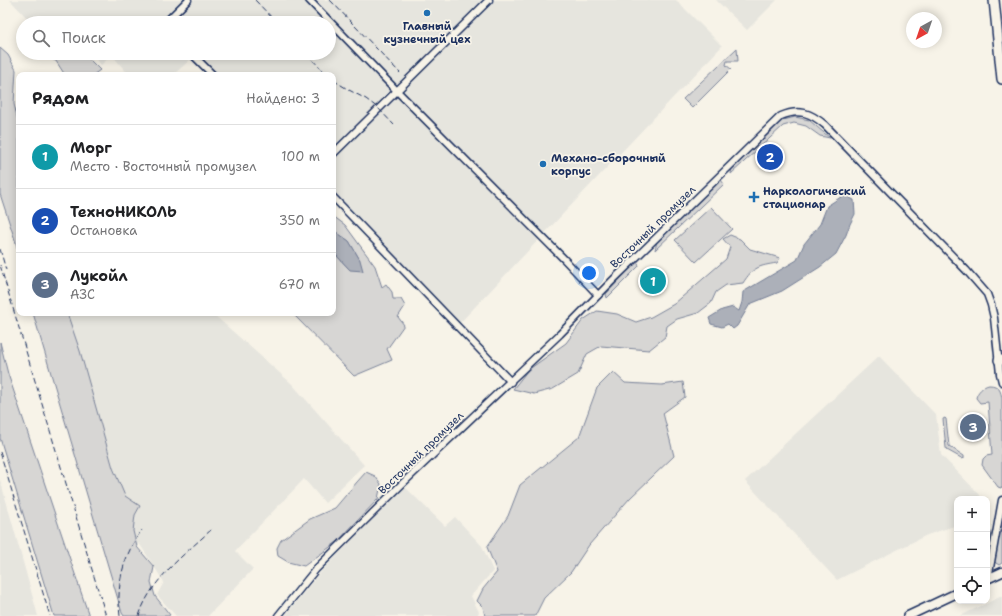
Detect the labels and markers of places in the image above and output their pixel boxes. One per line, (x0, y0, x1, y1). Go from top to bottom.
marker: Главный кузнечный цех (422, 8, 432, 18)
place label: Главный кузнечный цех (383, 19, 471, 47)
pin: 2 (757, 142, 783, 172)
place label: Механо-сборочный корпус (551, 151, 666, 179)
marker: Механо-сборочный корпус (538, 159, 548, 169)
place label: Наркологический стационар (763, 184, 866, 212)
marker: Наркологический стационар (748, 191, 760, 203)
pin: 1 (640, 266, 666, 296)
pin: 3 (960, 412, 986, 442)

